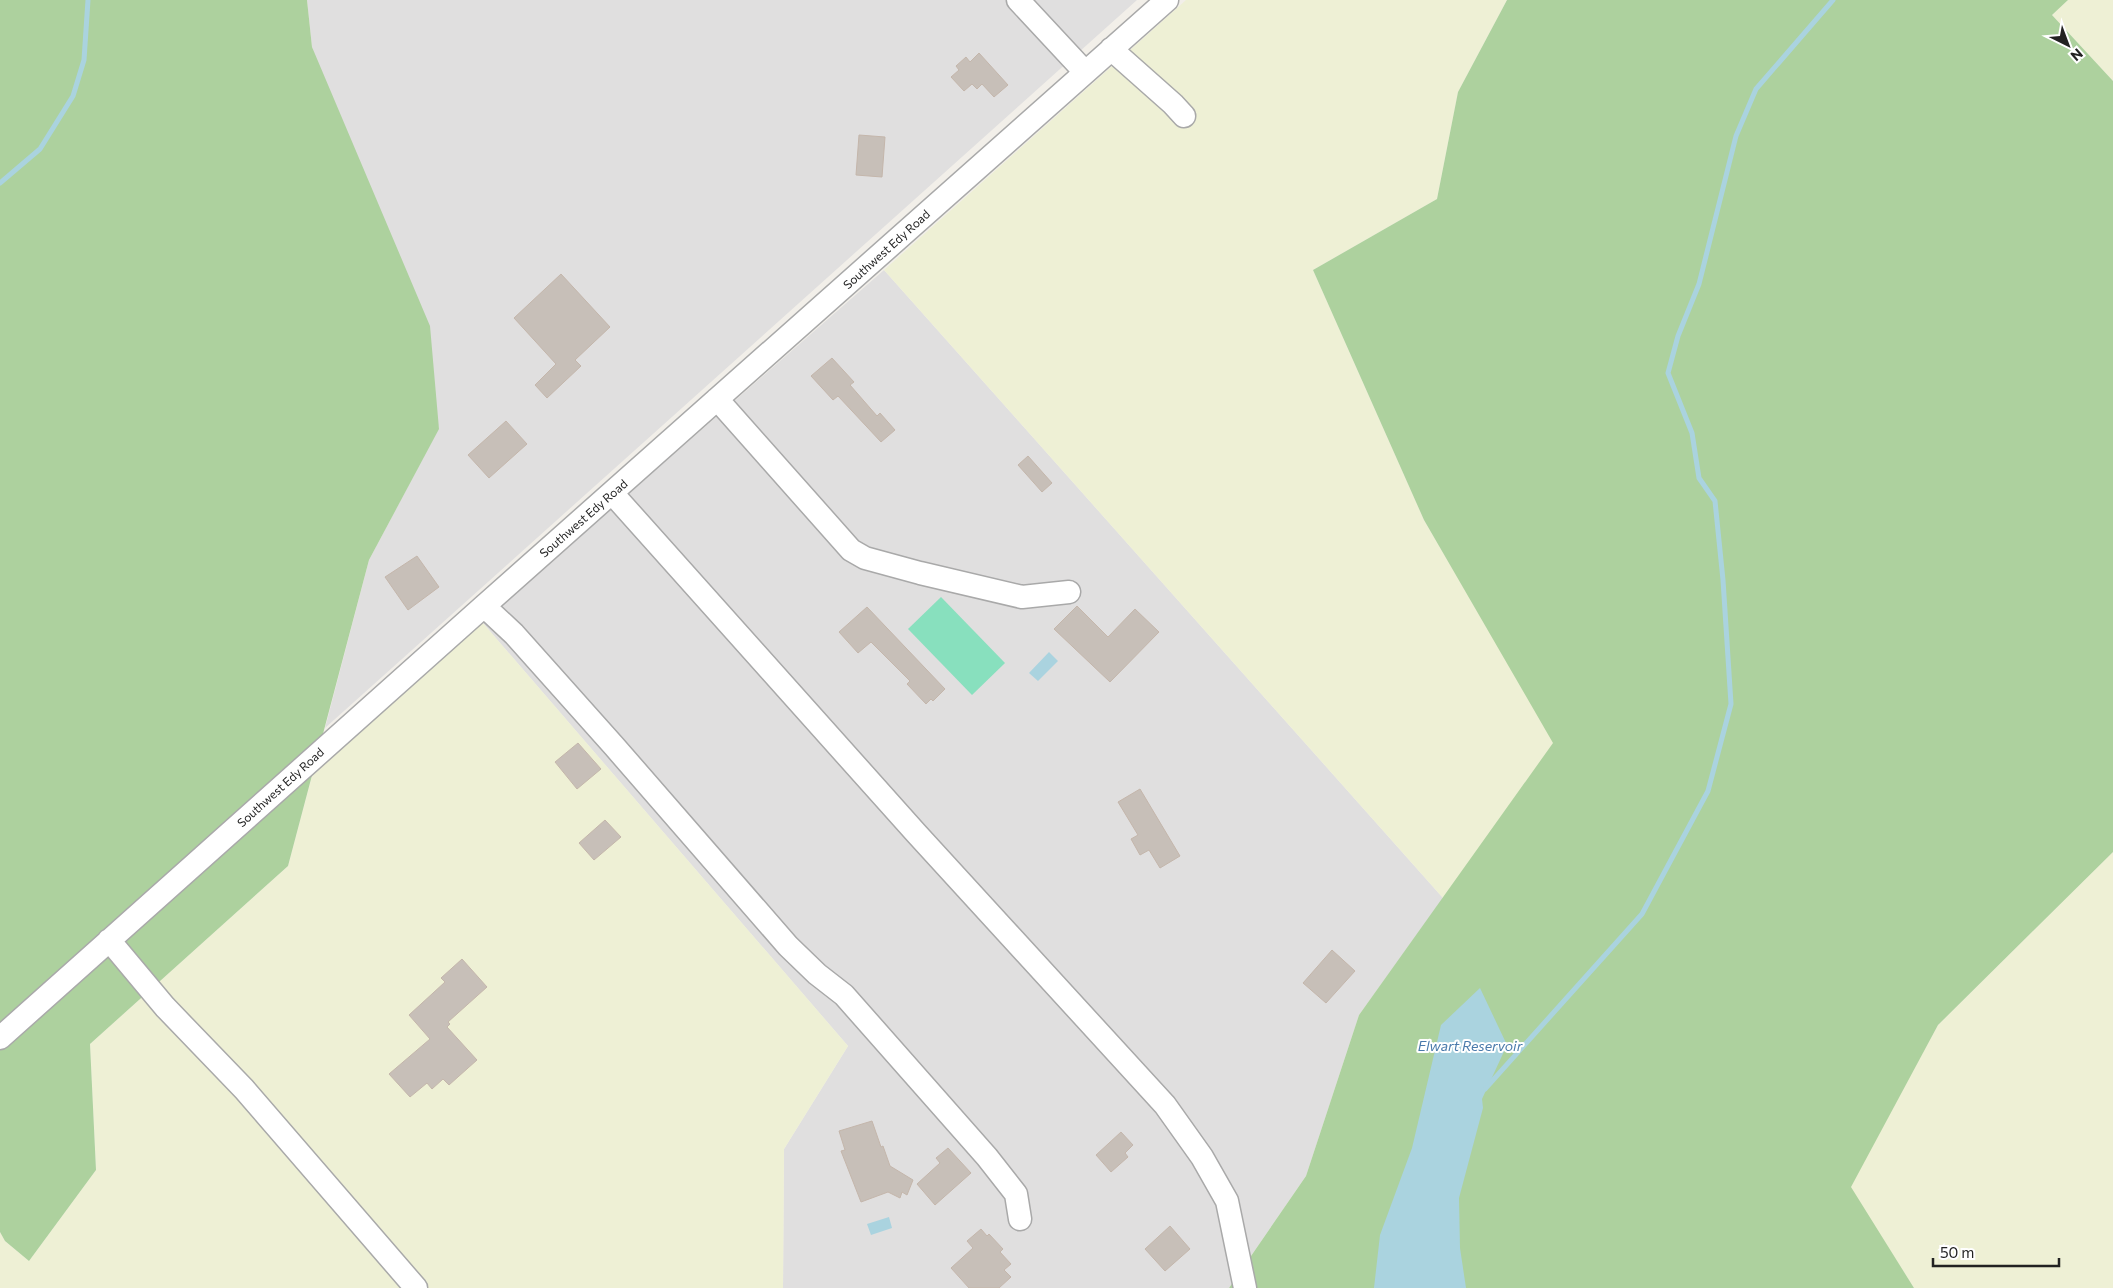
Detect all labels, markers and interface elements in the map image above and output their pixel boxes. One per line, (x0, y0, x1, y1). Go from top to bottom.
north arrow (2043, 20, 2093, 70)
text: N (2067, 45, 2087, 65)
street label: Southwest Edy Road (840, 206, 932, 292)
street label: Southwest Edy Road (536, 476, 630, 560)
street label: Southwest Edy Road (234, 744, 326, 830)
water label: Elwart Reservoir (1418, 1037, 1523, 1054)
scale bar (1933, 1236, 2059, 1268)
text: 50 m (1940, 1243, 1974, 1261)

